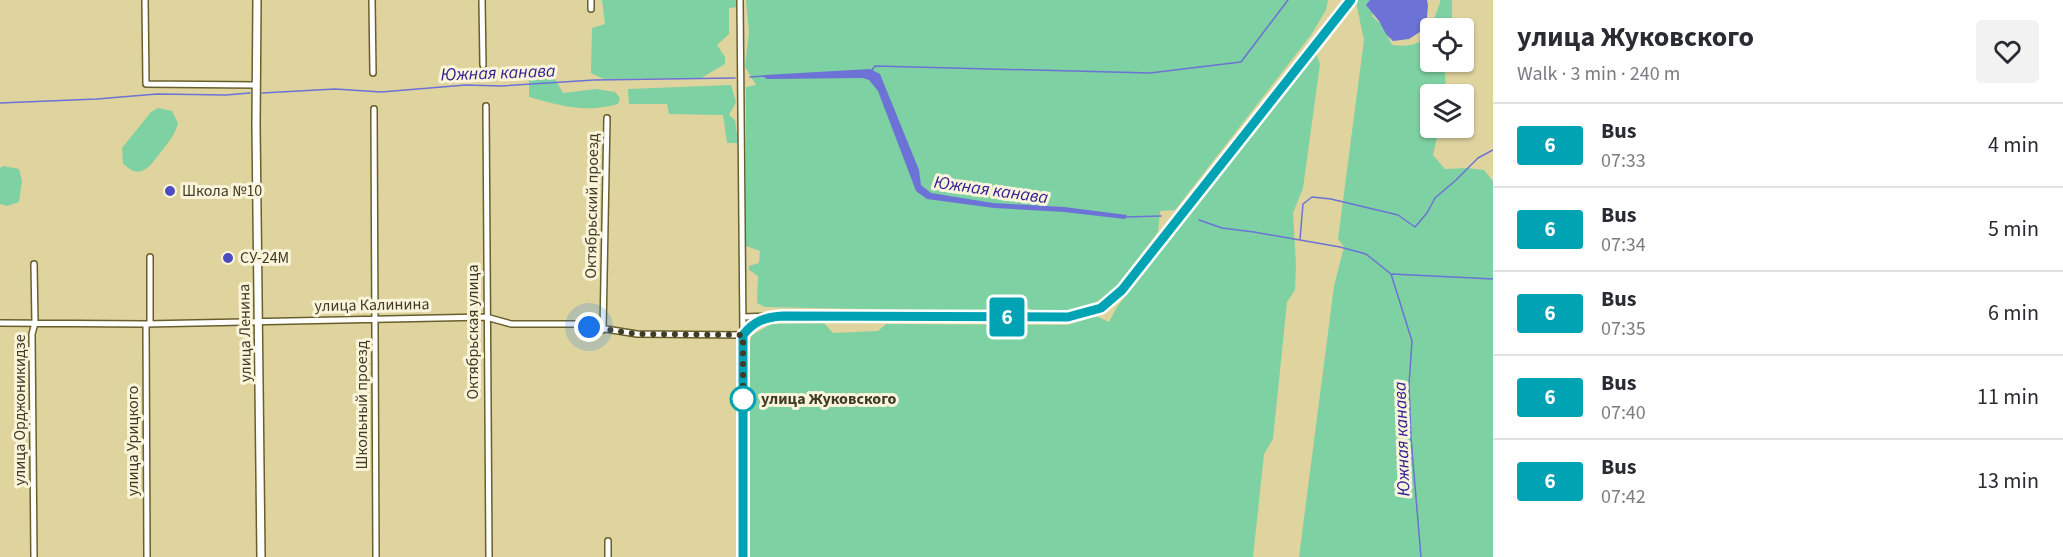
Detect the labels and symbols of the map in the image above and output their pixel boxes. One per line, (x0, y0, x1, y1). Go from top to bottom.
water label: Южная канава (440, 58, 556, 87)
street label: Октябрьский проезд (580, 133, 604, 279)
water label: Южная канава (932, 170, 1050, 210)
place label: Школа №10 (182, 180, 262, 202)
marker: Школа №10 (163, 184, 177, 198)
place label: СУ-24М (240, 247, 289, 269)
marker: СУ-24М (221, 251, 235, 265)
street label: Октябрьская улица (462, 264, 484, 400)
street label: улица Ленина (233, 284, 257, 382)
street label: улица Калинина (314, 293, 430, 317)
line badge: 6 (988, 298, 1026, 336)
your location (574, 312, 604, 342)
street label: улица Орджоникидзе (9, 334, 31, 486)
street label: Школьный проезд (351, 340, 373, 469)
water label: Южная канава (1387, 381, 1416, 497)
street label: улица Урицкого (122, 386, 144, 496)
marker: улица Жуковского (730, 386, 756, 412)
place label: улица Жуковского (761, 388, 897, 410)

